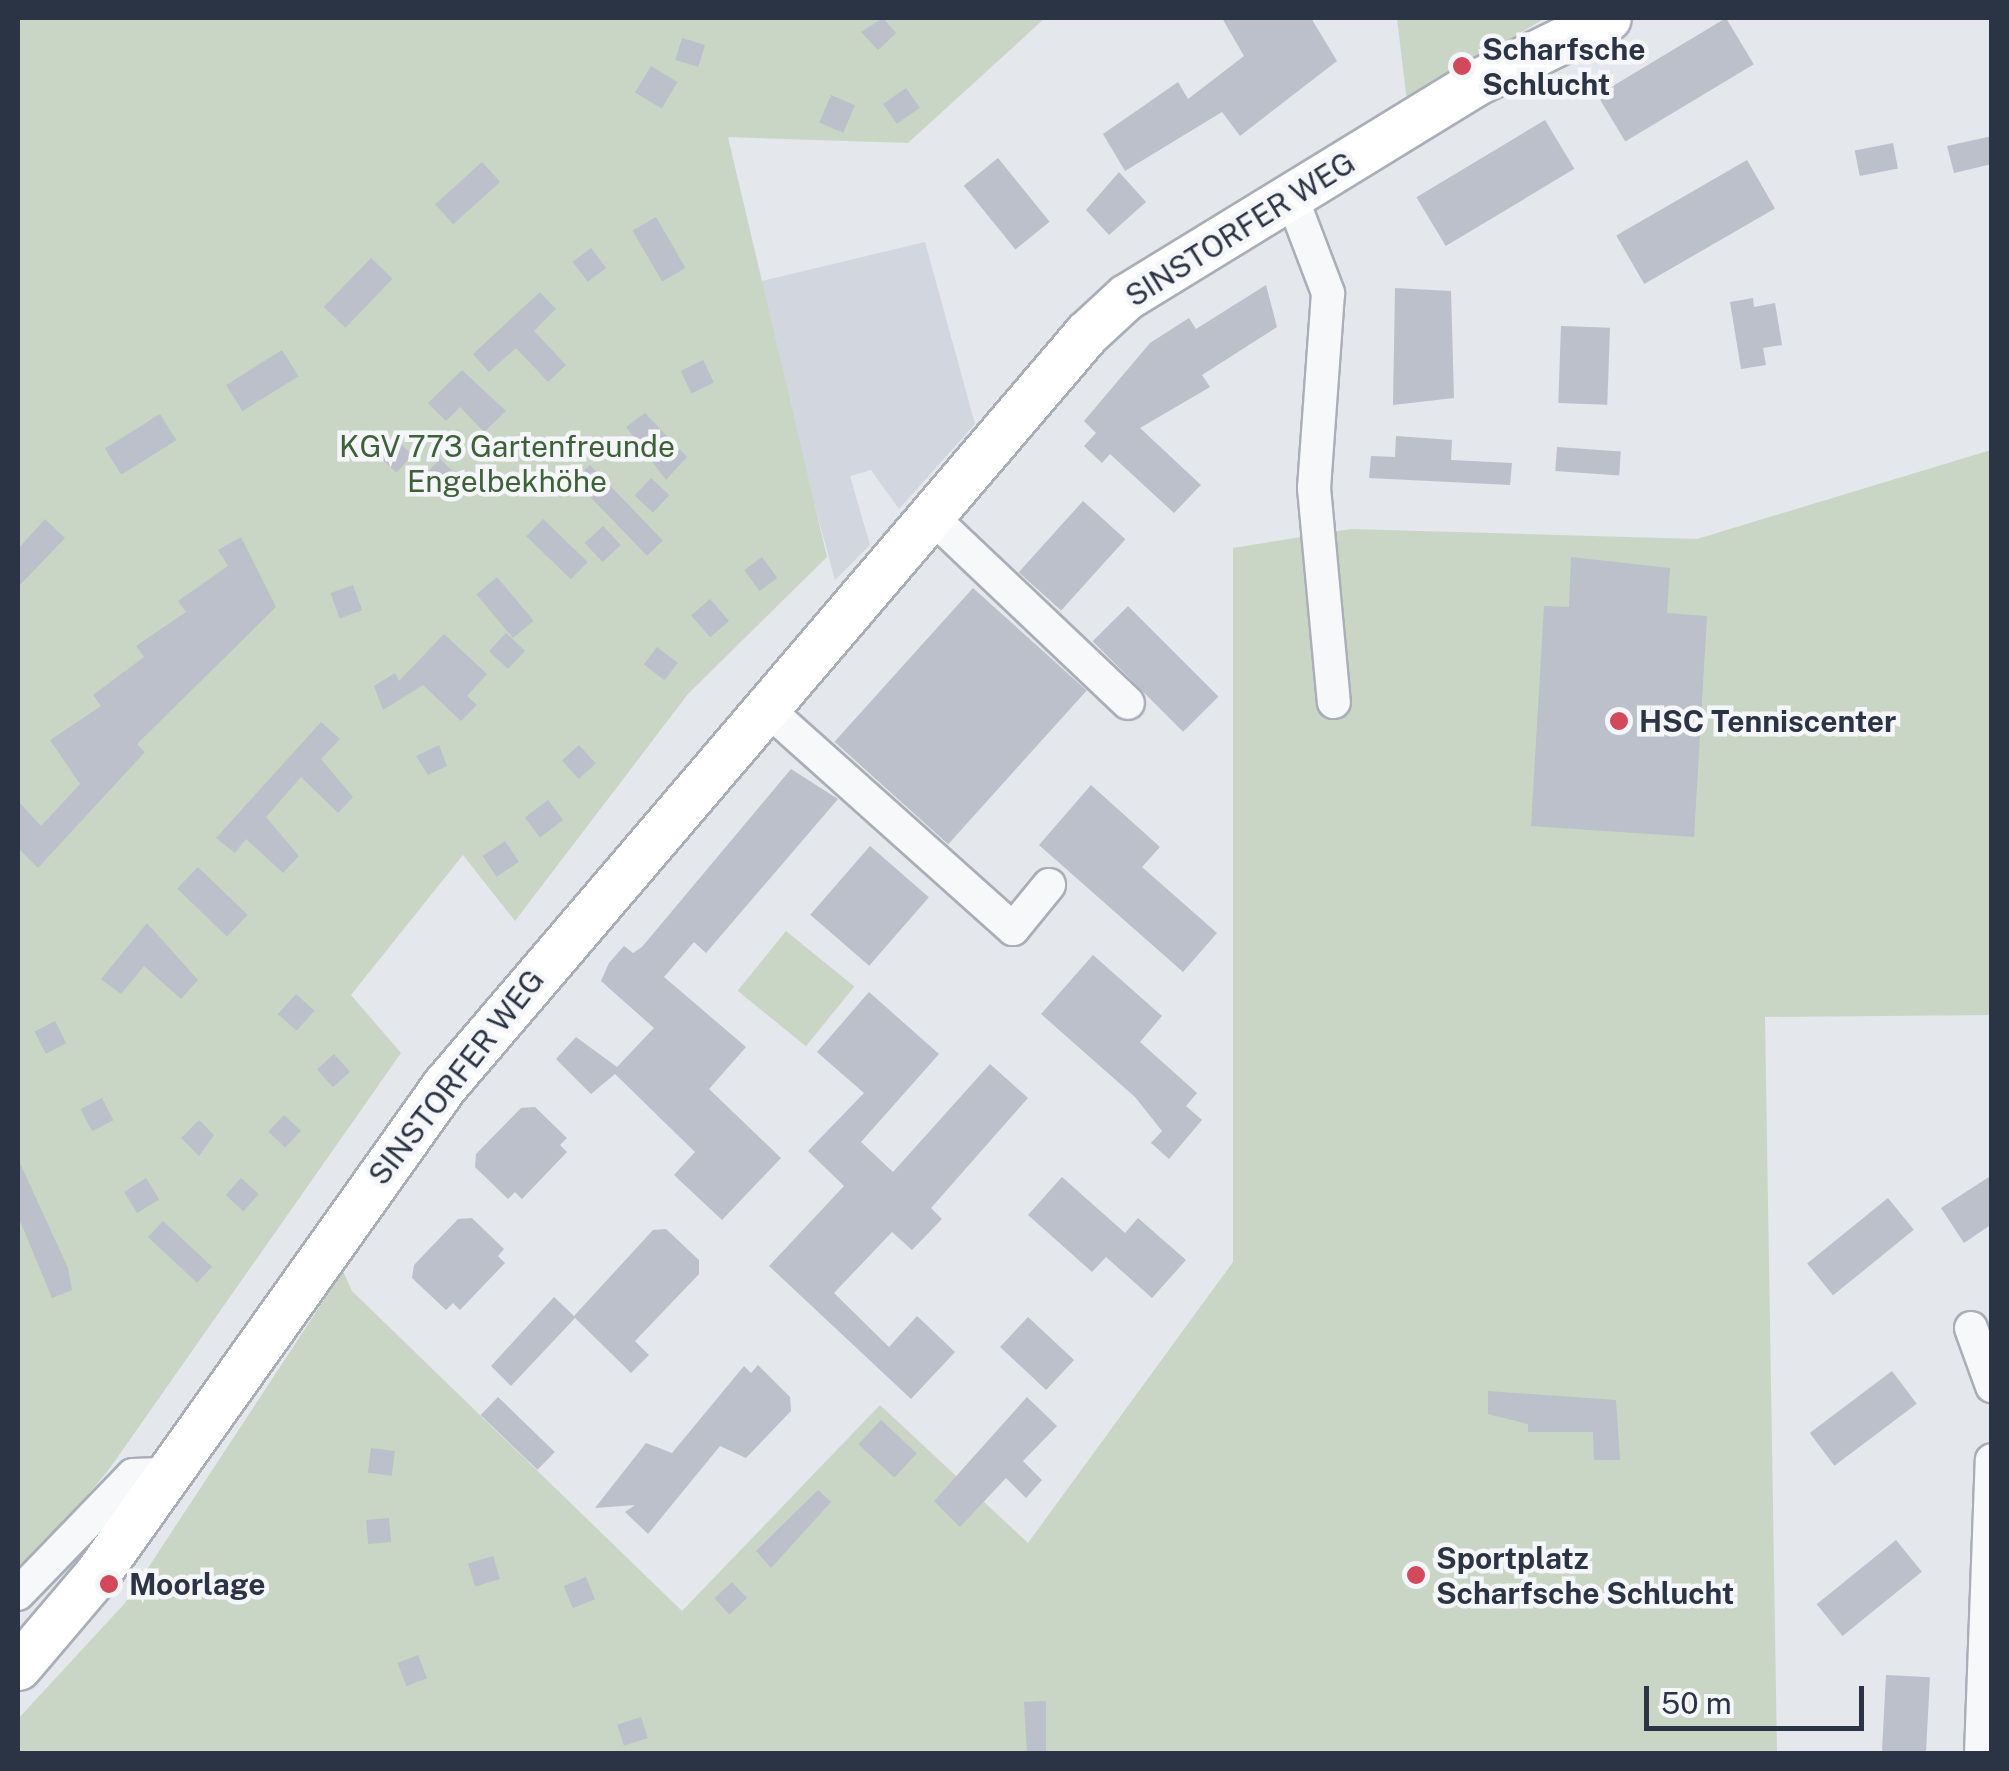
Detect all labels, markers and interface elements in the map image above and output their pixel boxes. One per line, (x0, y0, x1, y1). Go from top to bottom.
place label: Scharfsche Schlucht (1482, 31, 1645, 102)
marker: Scharfsche Schlucht (1451, 55, 1473, 77)
street label: SINSTORFER WEG (1119, 144, 1361, 314)
park label: KGV 773 Gartenfreunde Engelbekhöhe (339, 428, 675, 498)
place label: HSC Tenniscenter (1639, 703, 1896, 739)
marker: HSC Tenniscenter (1608, 710, 1630, 732)
street label: SINSTORFER WEG (361, 962, 551, 1192)
place label: Sportplatz Scharfsche Schlucht (1436, 1540, 1734, 1610)
marker: Sportplatz Scharfsche Schlucht (1405, 1564, 1427, 1586)
place label: Moorlage (129, 1566, 265, 1602)
marker: Moorlage (98, 1573, 120, 1595)
scale bar (1649, 1666, 1869, 1728)
text: 50 m (1661, 1685, 1732, 1721)

